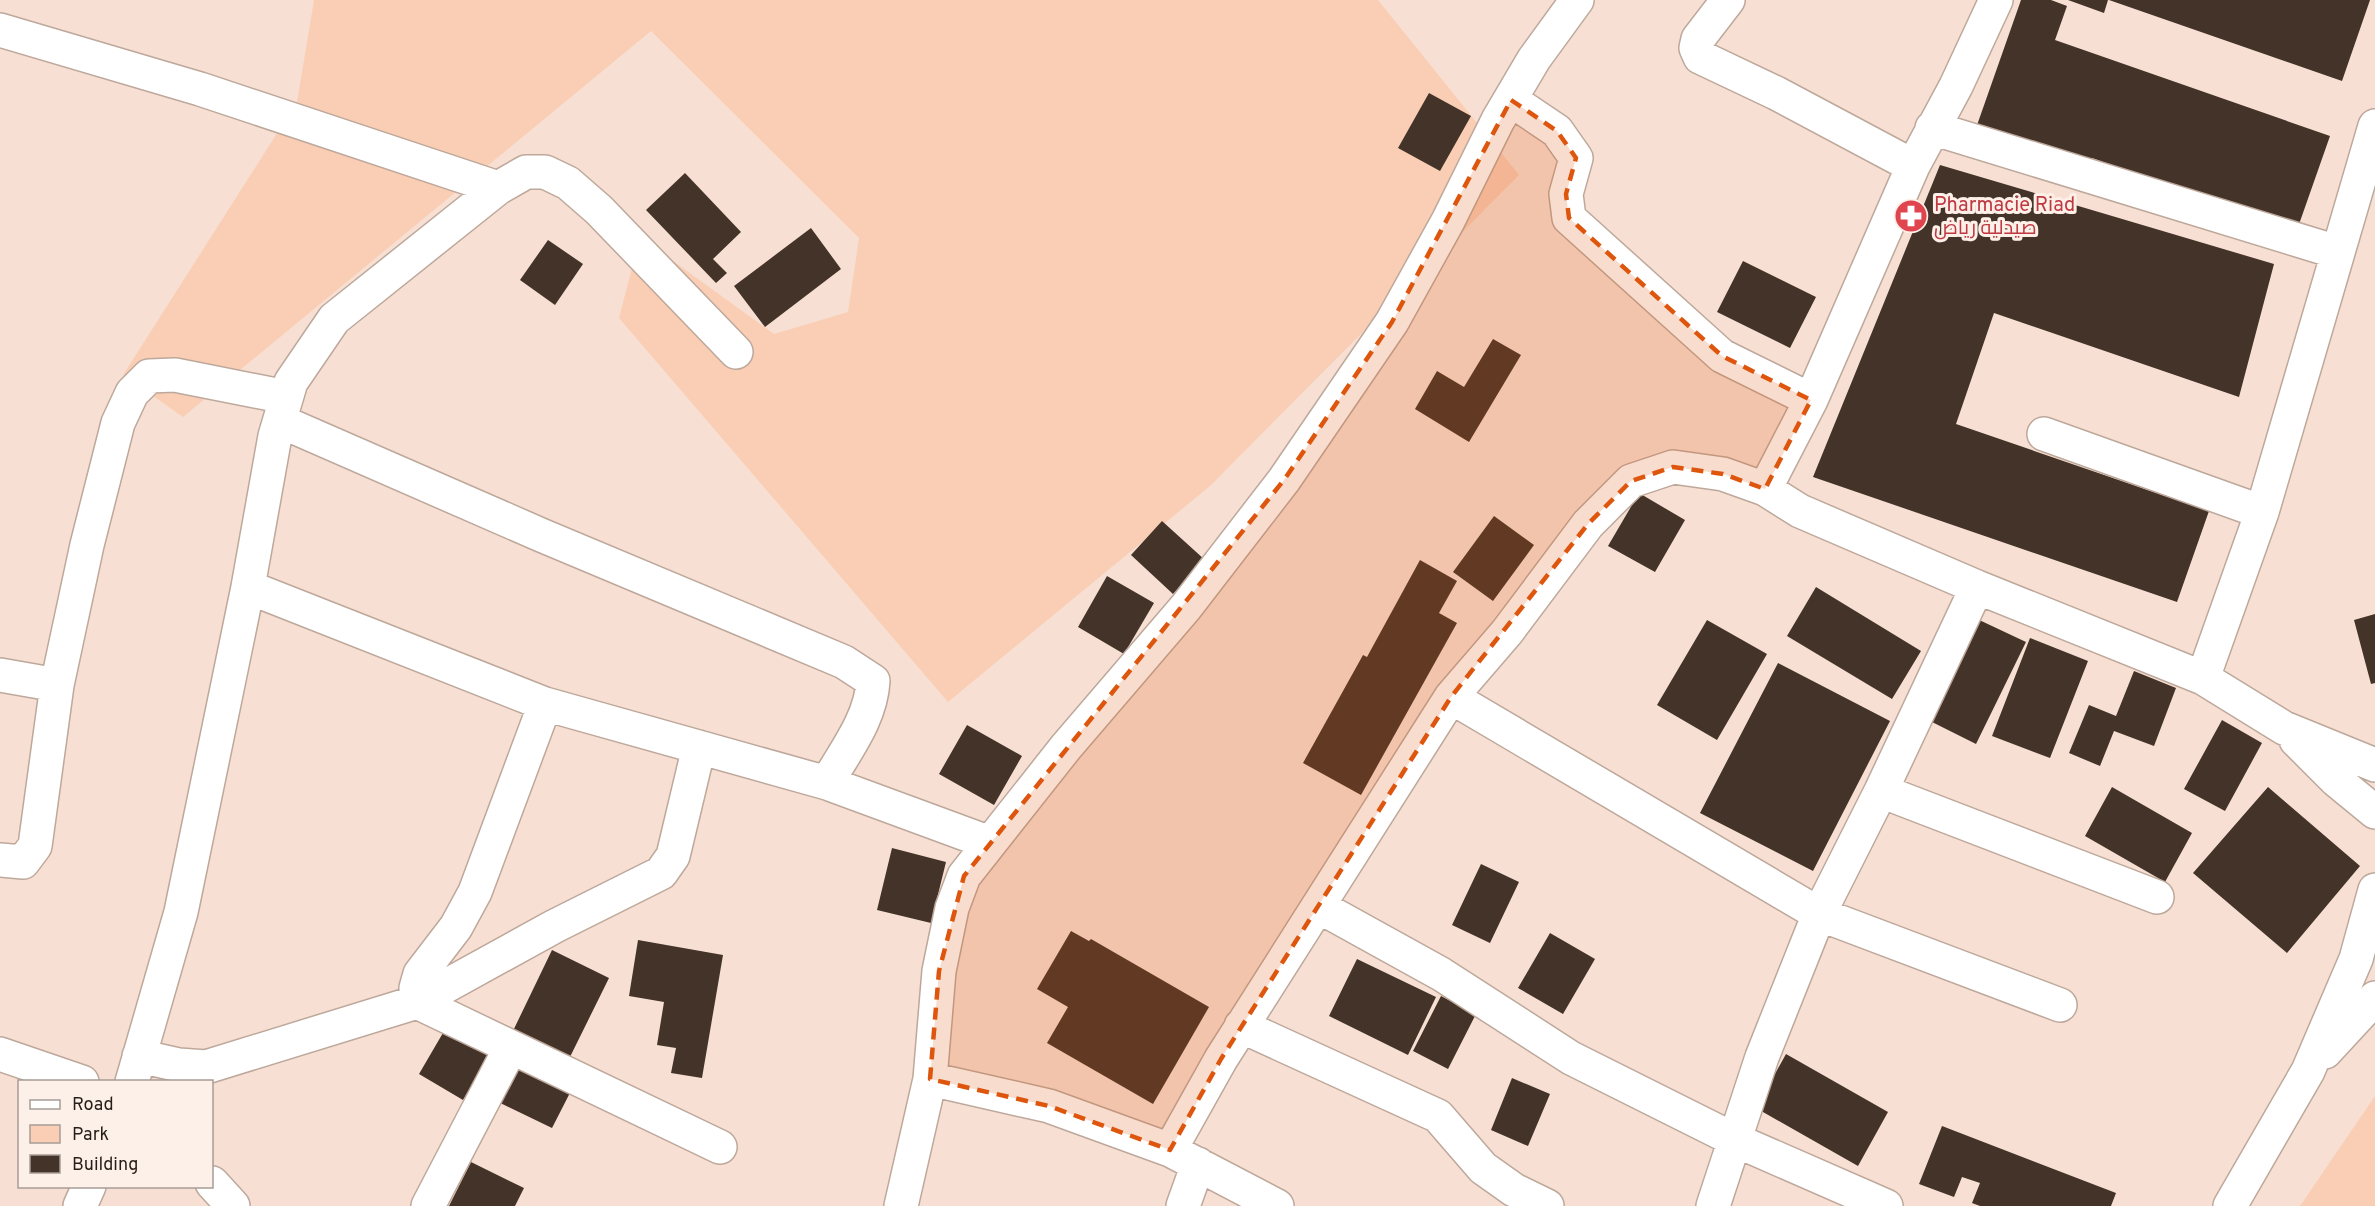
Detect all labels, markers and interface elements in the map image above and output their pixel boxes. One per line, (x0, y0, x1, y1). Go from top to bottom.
place label: Pharmacie Riad صيدلية رياض (1934, 193, 2075, 242)
pharmacy icon: Pharmacie Riad صيدلية رياض (1893, 198, 1929, 234)
legend (18, 1080, 213, 1188)
text: Road (72, 1094, 114, 1117)
text: Park (72, 1124, 109, 1147)
text: Building (72, 1154, 138, 1177)

